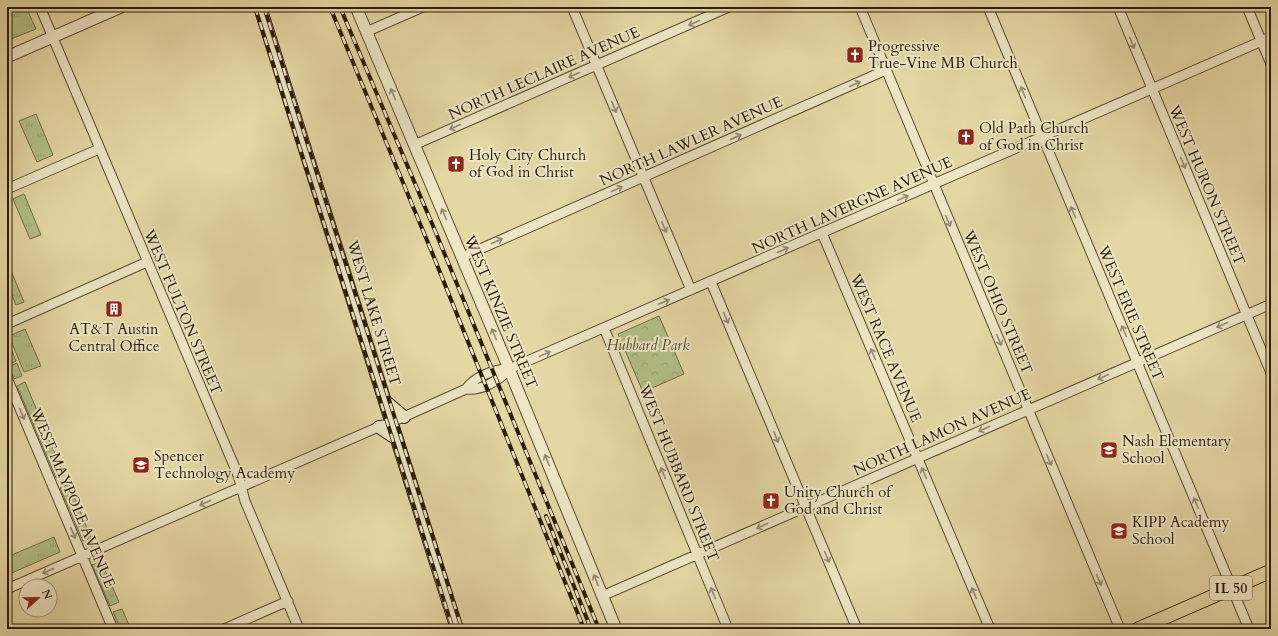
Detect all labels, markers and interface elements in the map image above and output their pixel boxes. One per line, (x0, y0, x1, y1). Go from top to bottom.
one-way arrow (688, 19, 700, 27)
street label: NORTH LECLAIRE AVENUE (445, 22, 643, 124)
place label: Progressive True-Vine MB Church (868, 36, 1018, 73)
one-way arrow (1129, 37, 1137, 49)
church icon: Progressive True-Vine MB Church (845, 45, 865, 65)
one-way arrow (569, 71, 581, 79)
one-way arrow (848, 80, 860, 88)
one-way arrow (1019, 86, 1026, 98)
one-way arrow (389, 89, 396, 101)
street label: NORTH LAWLER AVENUE (596, 92, 786, 190)
one-way arrow (611, 101, 618, 113)
street label: WEST HURON STREET (1164, 101, 1250, 268)
place label: Old Path Church of God in Christ (979, 118, 1089, 155)
one-way arrow (450, 123, 462, 131)
church icon: Old Path Church of God in Christ (956, 127, 976, 147)
one-way arrow (729, 133, 741, 140)
place label: Holy City Church of God in Christ (469, 145, 587, 182)
street label: NORTH LAVERGNE AVENUE (749, 152, 955, 258)
church icon: Holy City Church of God in Christ (446, 154, 466, 174)
one-way arrow (1179, 157, 1187, 169)
one-way arrow (610, 185, 622, 192)
one-way arrow (896, 194, 908, 201)
one-way arrow (1069, 206, 1076, 218)
one-way arrow (439, 208, 447, 220)
one-way arrow (945, 214, 953, 226)
one-way arrow (661, 221, 669, 233)
street label: WEST FULTON STREET (139, 225, 227, 398)
street label: WEST OHIO STREET (958, 226, 1037, 377)
street label: WEST KINZIE STREET (459, 231, 542, 392)
street label: WEST LAKE STREET (342, 237, 406, 388)
one-way arrow (491, 237, 503, 244)
street label: WEST ERIE STREET (1093, 242, 1169, 384)
one-way arrow (777, 246, 789, 253)
street label: WEST RACE AVENUE (845, 270, 926, 425)
one-way arrow (658, 298, 670, 305)
building icon: AT&T Austin Central Office (104, 299, 124, 319)
one-way arrow (723, 311, 730, 323)
place label: AT&T Austin Central Office (69, 319, 160, 356)
one-way arrow (1217, 322, 1229, 329)
one-way arrow (1119, 326, 1127, 338)
one-way arrow (490, 328, 497, 340)
one-way arrow (995, 334, 1003, 346)
park label: Hubbard Park (606, 335, 690, 355)
one-way arrow (869, 348, 876, 360)
one-way arrow (539, 350, 551, 357)
one-way arrow (1098, 374, 1110, 381)
street label: WEST HUBBARD STREET (634, 381, 724, 564)
street label: NORTH LAMON AVENUE (850, 384, 1034, 480)
street label: WEST MAYPOLE AVENUE (26, 404, 120, 591)
one-way arrow (19, 407, 26, 419)
one-way arrow (979, 426, 991, 433)
one-way arrow (773, 431, 781, 443)
place label: Nash Elementary School (1122, 431, 1231, 468)
school or university icon: Nash Elementary School (1099, 440, 1119, 460)
place label: Spencer Technology Academy (154, 446, 295, 483)
one-way arrow (542, 454, 550, 466)
one-way arrow (1046, 454, 1053, 466)
school or university icon: Spencer Technology Academy (131, 455, 151, 475)
one-way arrow (659, 467, 667, 479)
one-way arrow (919, 468, 927, 480)
place label: Unity Church of God and Christ (784, 482, 893, 519)
church icon: Unity Church of God and Christ (761, 491, 781, 511)
one-way arrow (1192, 497, 1199, 509)
one-way arrow (200, 499, 212, 507)
place label: KIPP Academy School (1132, 512, 1230, 549)
school or university icon: KIPP Academy School (1109, 521, 1129, 541)
one-way arrow (757, 523, 769, 530)
one-way arrow (69, 527, 77, 539)
one-way arrow (824, 551, 831, 563)
one-way arrow (42, 568, 54, 575)
one-way arrow (1096, 574, 1104, 586)
one-way arrow (592, 575, 599, 587)
road number: IL 50 (1210, 576, 1252, 600)
north arrow (18, 578, 58, 618)
text: N (38, 587, 56, 602)
one-way arrow (709, 588, 716, 600)
one-way arrow (970, 588, 978, 600)

